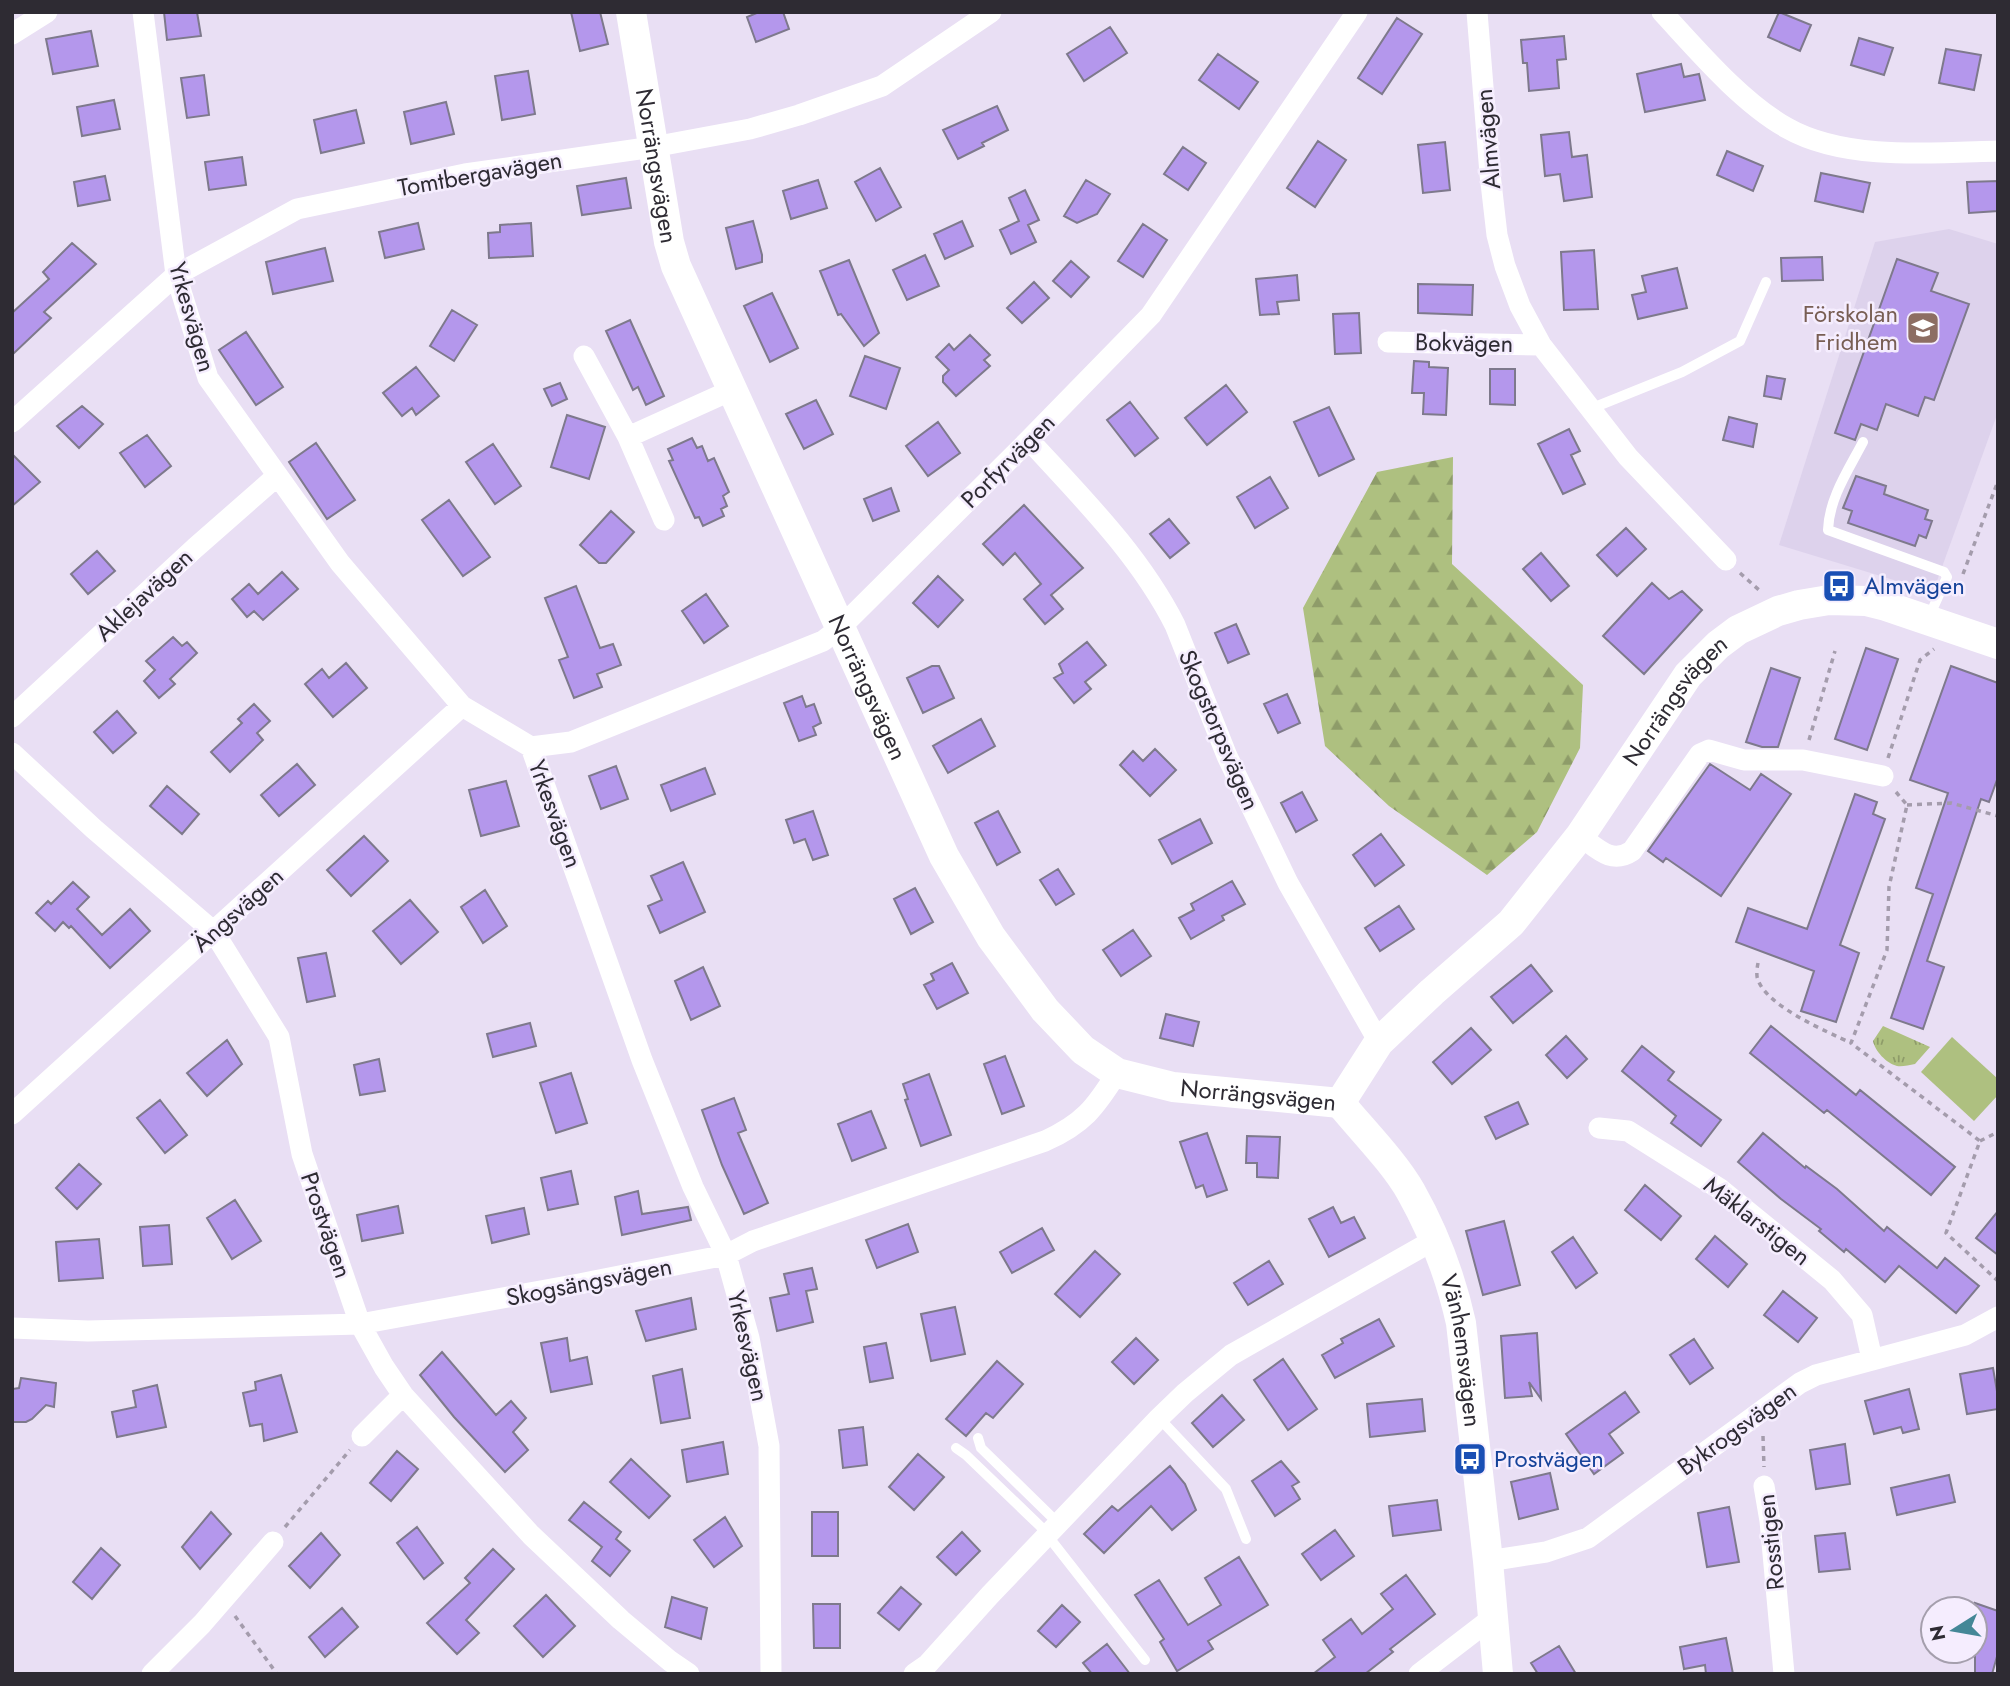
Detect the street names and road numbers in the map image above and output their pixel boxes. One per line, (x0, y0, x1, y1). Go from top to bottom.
street label: Norrängsvägen (627, 86, 687, 246)
street label: Almvägen (1466, 87, 1509, 191)
street label: Tomtbergavägen (395, 142, 565, 205)
street label: Yrkesvägen (160, 258, 225, 376)
street label: Bokvägen (1415, 324, 1513, 361)
street label: Porfyrvägen (952, 405, 1063, 516)
street label: Aklejavägen (87, 540, 200, 649)
street label: Norrängsvägen (820, 609, 916, 766)
street label: Norrängsvägen (1614, 626, 1734, 773)
street label: Skogstorpsvägen (1170, 644, 1269, 815)
street label: Yrkesvägen (520, 755, 591, 873)
street label: Ängsvägen (184, 859, 291, 960)
street label: Norrängsvägen (1179, 1070, 1338, 1120)
street label: Prostvägen (292, 1167, 361, 1283)
street label: Mäklarstigen (1696, 1168, 1818, 1274)
street label: Skogsängsvägen (503, 1248, 675, 1315)
street label: Vänhemsvägen (1432, 1270, 1491, 1429)
street label: Yrkesvägen (719, 1287, 778, 1405)
street label: Bykrogsvägen (1670, 1373, 1803, 1484)
street label: Rosstigen (1748, 1492, 1793, 1592)

